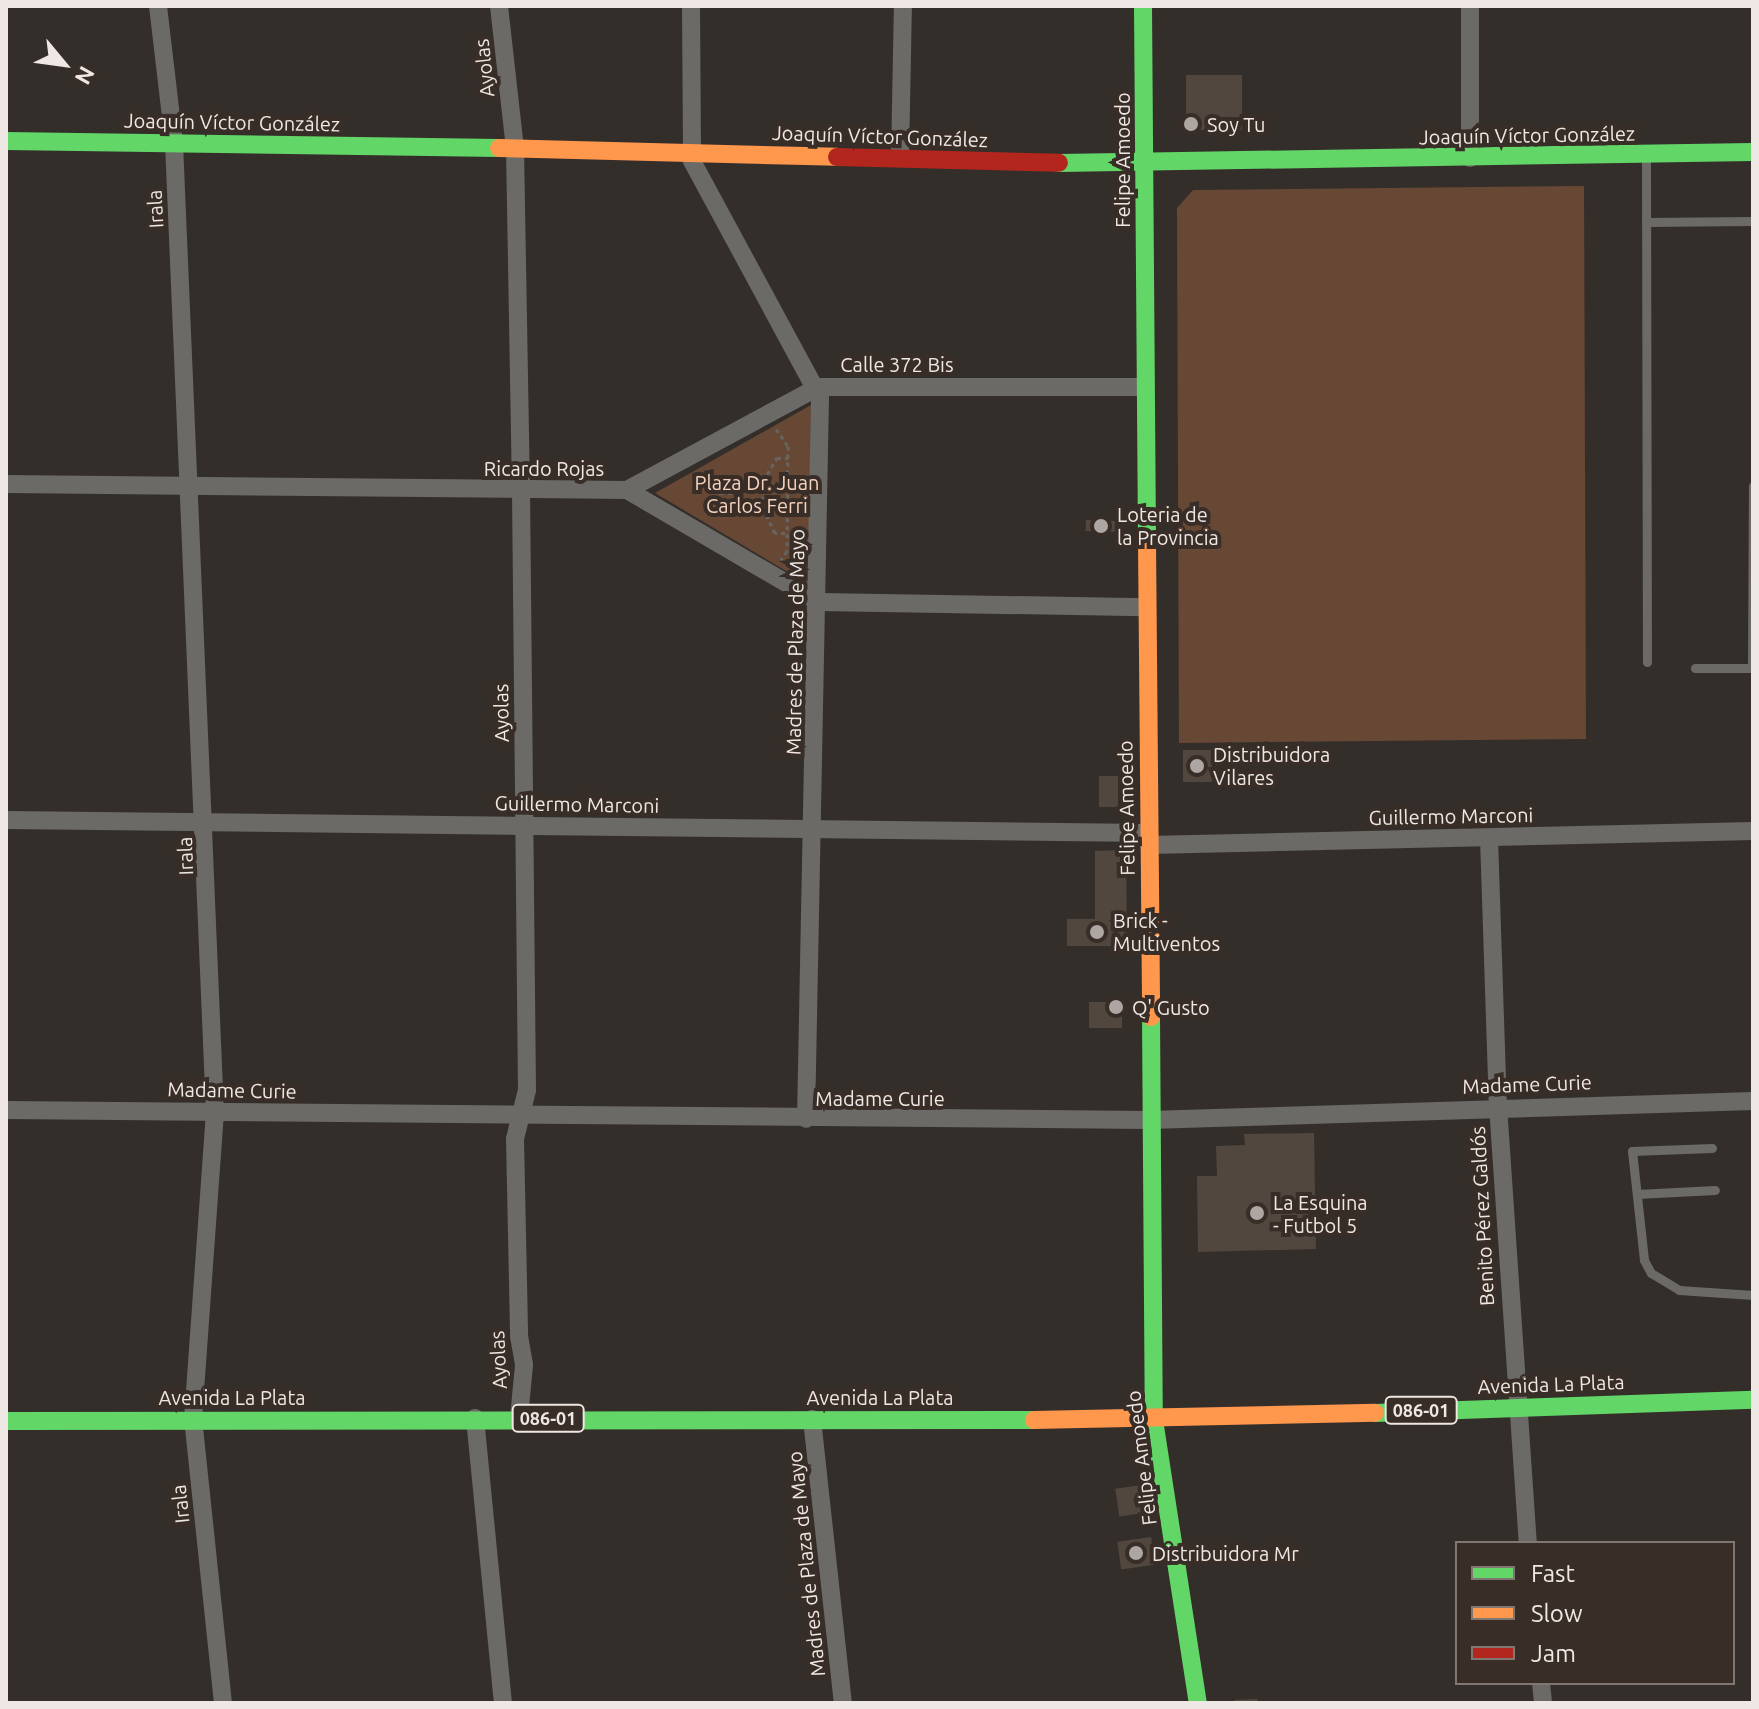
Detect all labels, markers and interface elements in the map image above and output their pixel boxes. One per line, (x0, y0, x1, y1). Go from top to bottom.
north arrow (24, 24, 104, 104)
street label: Ayolas (469, 38, 499, 98)
text: N (71, 63, 100, 89)
street label: Felipe Amoedo (1110, 92, 1134, 228)
street label: Joaquín Víctor González (124, 108, 340, 136)
place label: Soy Tu (1207, 112, 1265, 136)
marker: Soy Tu (1182, 115, 1200, 133)
street label: Joaquín Víctor González (772, 120, 988, 152)
street label: Joaquín Víctor González (1419, 121, 1635, 149)
street label: Irala (142, 189, 168, 229)
street label: Calle 372 Bis (840, 352, 954, 376)
street label: Ricardo Rojas (484, 456, 604, 480)
park label: Plaza Dr. Juan Carlos Ferri (695, 470, 819, 517)
place label: Loteria de la Provincia (1117, 502, 1219, 549)
marker: Loteria de la Provincia (1092, 517, 1110, 535)
street label: Madres de Plaza de Mayo (781, 529, 809, 755)
street label: Ayolas (488, 684, 514, 742)
street label: Felipe Amoedo (1113, 740, 1139, 876)
place label: Distribuidora Vilares (1213, 742, 1330, 789)
marker: Distribuidora Vilares (1188, 757, 1206, 775)
street label: Guillermo Marconi (494, 791, 660, 817)
street label: Guillermo Marconi (1368, 803, 1534, 829)
street label: Irala (172, 836, 198, 876)
place label: Brick - Multiventos (1113, 908, 1220, 955)
marker: Brick - Multiventos (1088, 923, 1106, 941)
place label: Q' Gusto (1132, 995, 1210, 1019)
marker: Q' Gusto (1107, 998, 1125, 1016)
street label: Madame Curie (1462, 1070, 1592, 1098)
street label: Madame Curie (167, 1077, 297, 1103)
street label: Madame Curie (815, 1086, 945, 1110)
street label: Benito Pérez Galdós (1465, 1126, 1499, 1306)
place label: La Esquina - Futbol 5 (1273, 1190, 1368, 1237)
marker: La Esquina - Futbol 5 (1248, 1204, 1266, 1222)
street label: Ayolas (484, 1330, 512, 1390)
street label: Avenida La Plata (1477, 1369, 1625, 1399)
street label: Avenida La Plata (158, 1385, 306, 1409)
street label: Avenida La Plata (806, 1385, 954, 1409)
street label: Felipe Amoedo (1121, 1389, 1161, 1527)
road number: 086-01 (1383, 1396, 1459, 1424)
road number: 086-01 (510, 1404, 586, 1432)
street label: Madres de Plaza de Mayo (782, 1450, 830, 1678)
street label: Irala (166, 1484, 194, 1524)
place label: Distribuidora Mr (1152, 1541, 1299, 1565)
legend (1455, 1541, 1735, 1685)
marker: Distribuidora Mr (1127, 1544, 1145, 1562)
text: Fast (1531, 1560, 1575, 1587)
text: Slow (1531, 1600, 1583, 1627)
text: Jam (1531, 1640, 1576, 1667)

